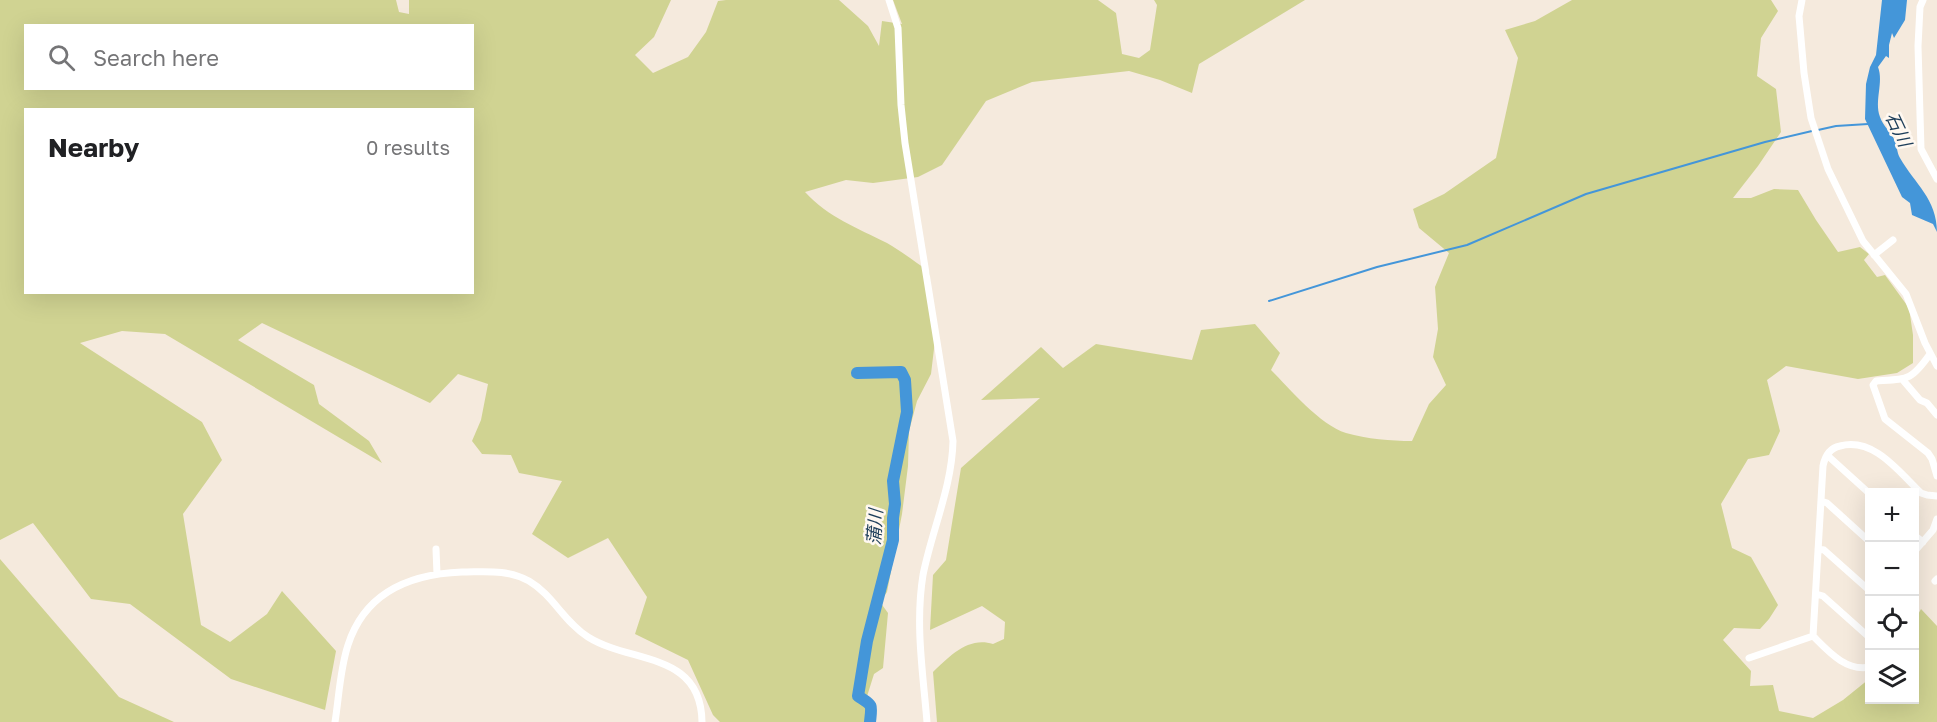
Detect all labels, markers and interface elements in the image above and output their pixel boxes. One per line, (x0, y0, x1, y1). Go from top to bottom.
search box (24, 24, 474, 90)
icon: search (45, 41, 78, 74)
text: Search here (93, 44, 219, 71)
water label: 石川 (1881, 108, 1917, 152)
text: Nearby (48, 132, 139, 163)
text: 0 results (366, 135, 450, 159)
map controls (1865, 488, 1919, 704)
button: + (1865, 488, 1919, 542)
water label: 蒲川 (862, 506, 886, 546)
button: − (1865, 542, 1919, 596)
button: locate (1865, 596, 1919, 650)
button: layers (1865, 650, 1919, 704)

